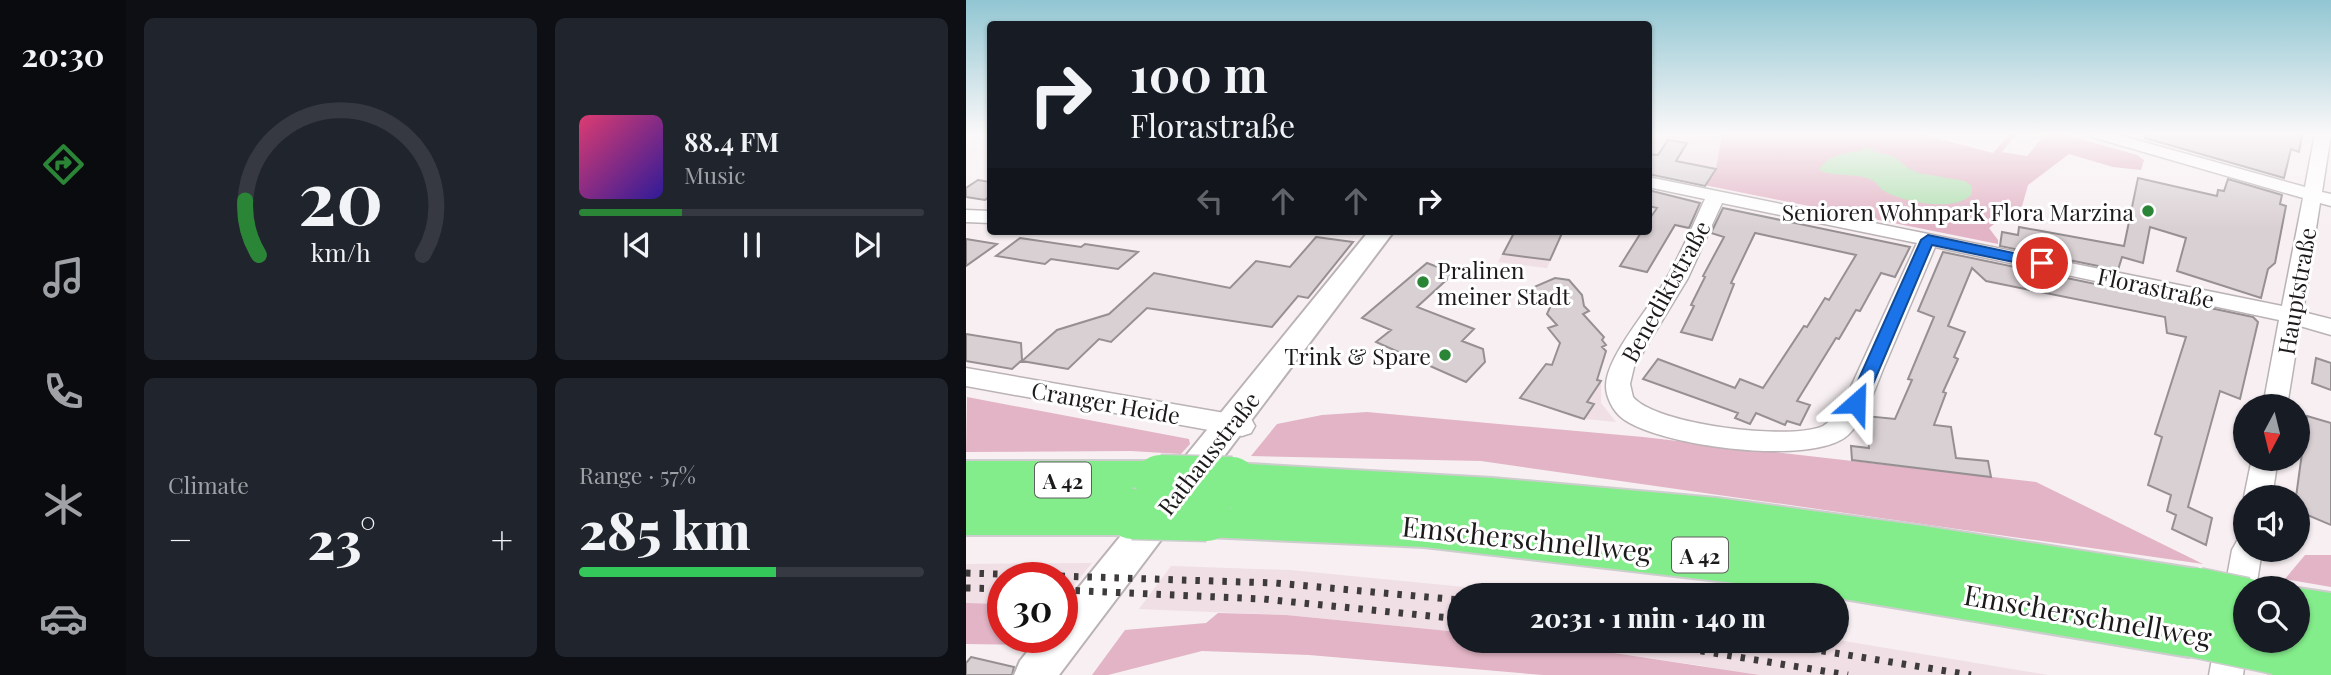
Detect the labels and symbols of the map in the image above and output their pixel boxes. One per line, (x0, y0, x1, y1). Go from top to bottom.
place label: Senioren Wohnpark Flora Marzina (1782, 196, 2135, 227)
marker: Senioren Wohnpark Flora Marzina (2140, 203, 2156, 219)
street label: Benediktstraße (1613, 215, 1717, 367)
street label: Hauptstraße (2270, 225, 2322, 357)
pin (2012, 233, 2072, 293)
place label: Pralinen meiner Stadt (1437, 254, 1571, 311)
street label: Florastraße (2095, 259, 2217, 315)
marker: Pralinen meiner Stadt (1415, 274, 1431, 290)
place label: Trink & Spare (1284, 340, 1431, 371)
marker: Trink & Spare (1437, 347, 1453, 363)
position arrow (1819, 366, 1893, 440)
street label: Cranger Heide (1029, 374, 1183, 430)
street label: Rathausstraße (1150, 385, 1266, 521)
north arrow (2233, 394, 2310, 471)
road number: A 42 (1035, 462, 1091, 498)
street label: Emscherschnellweg (1400, 506, 1654, 570)
road number: A 42 (1672, 538, 1728, 572)
speed limit sign: 30 (987, 562, 1078, 653)
street label: Emscherschnellweg (1961, 575, 2215, 655)

